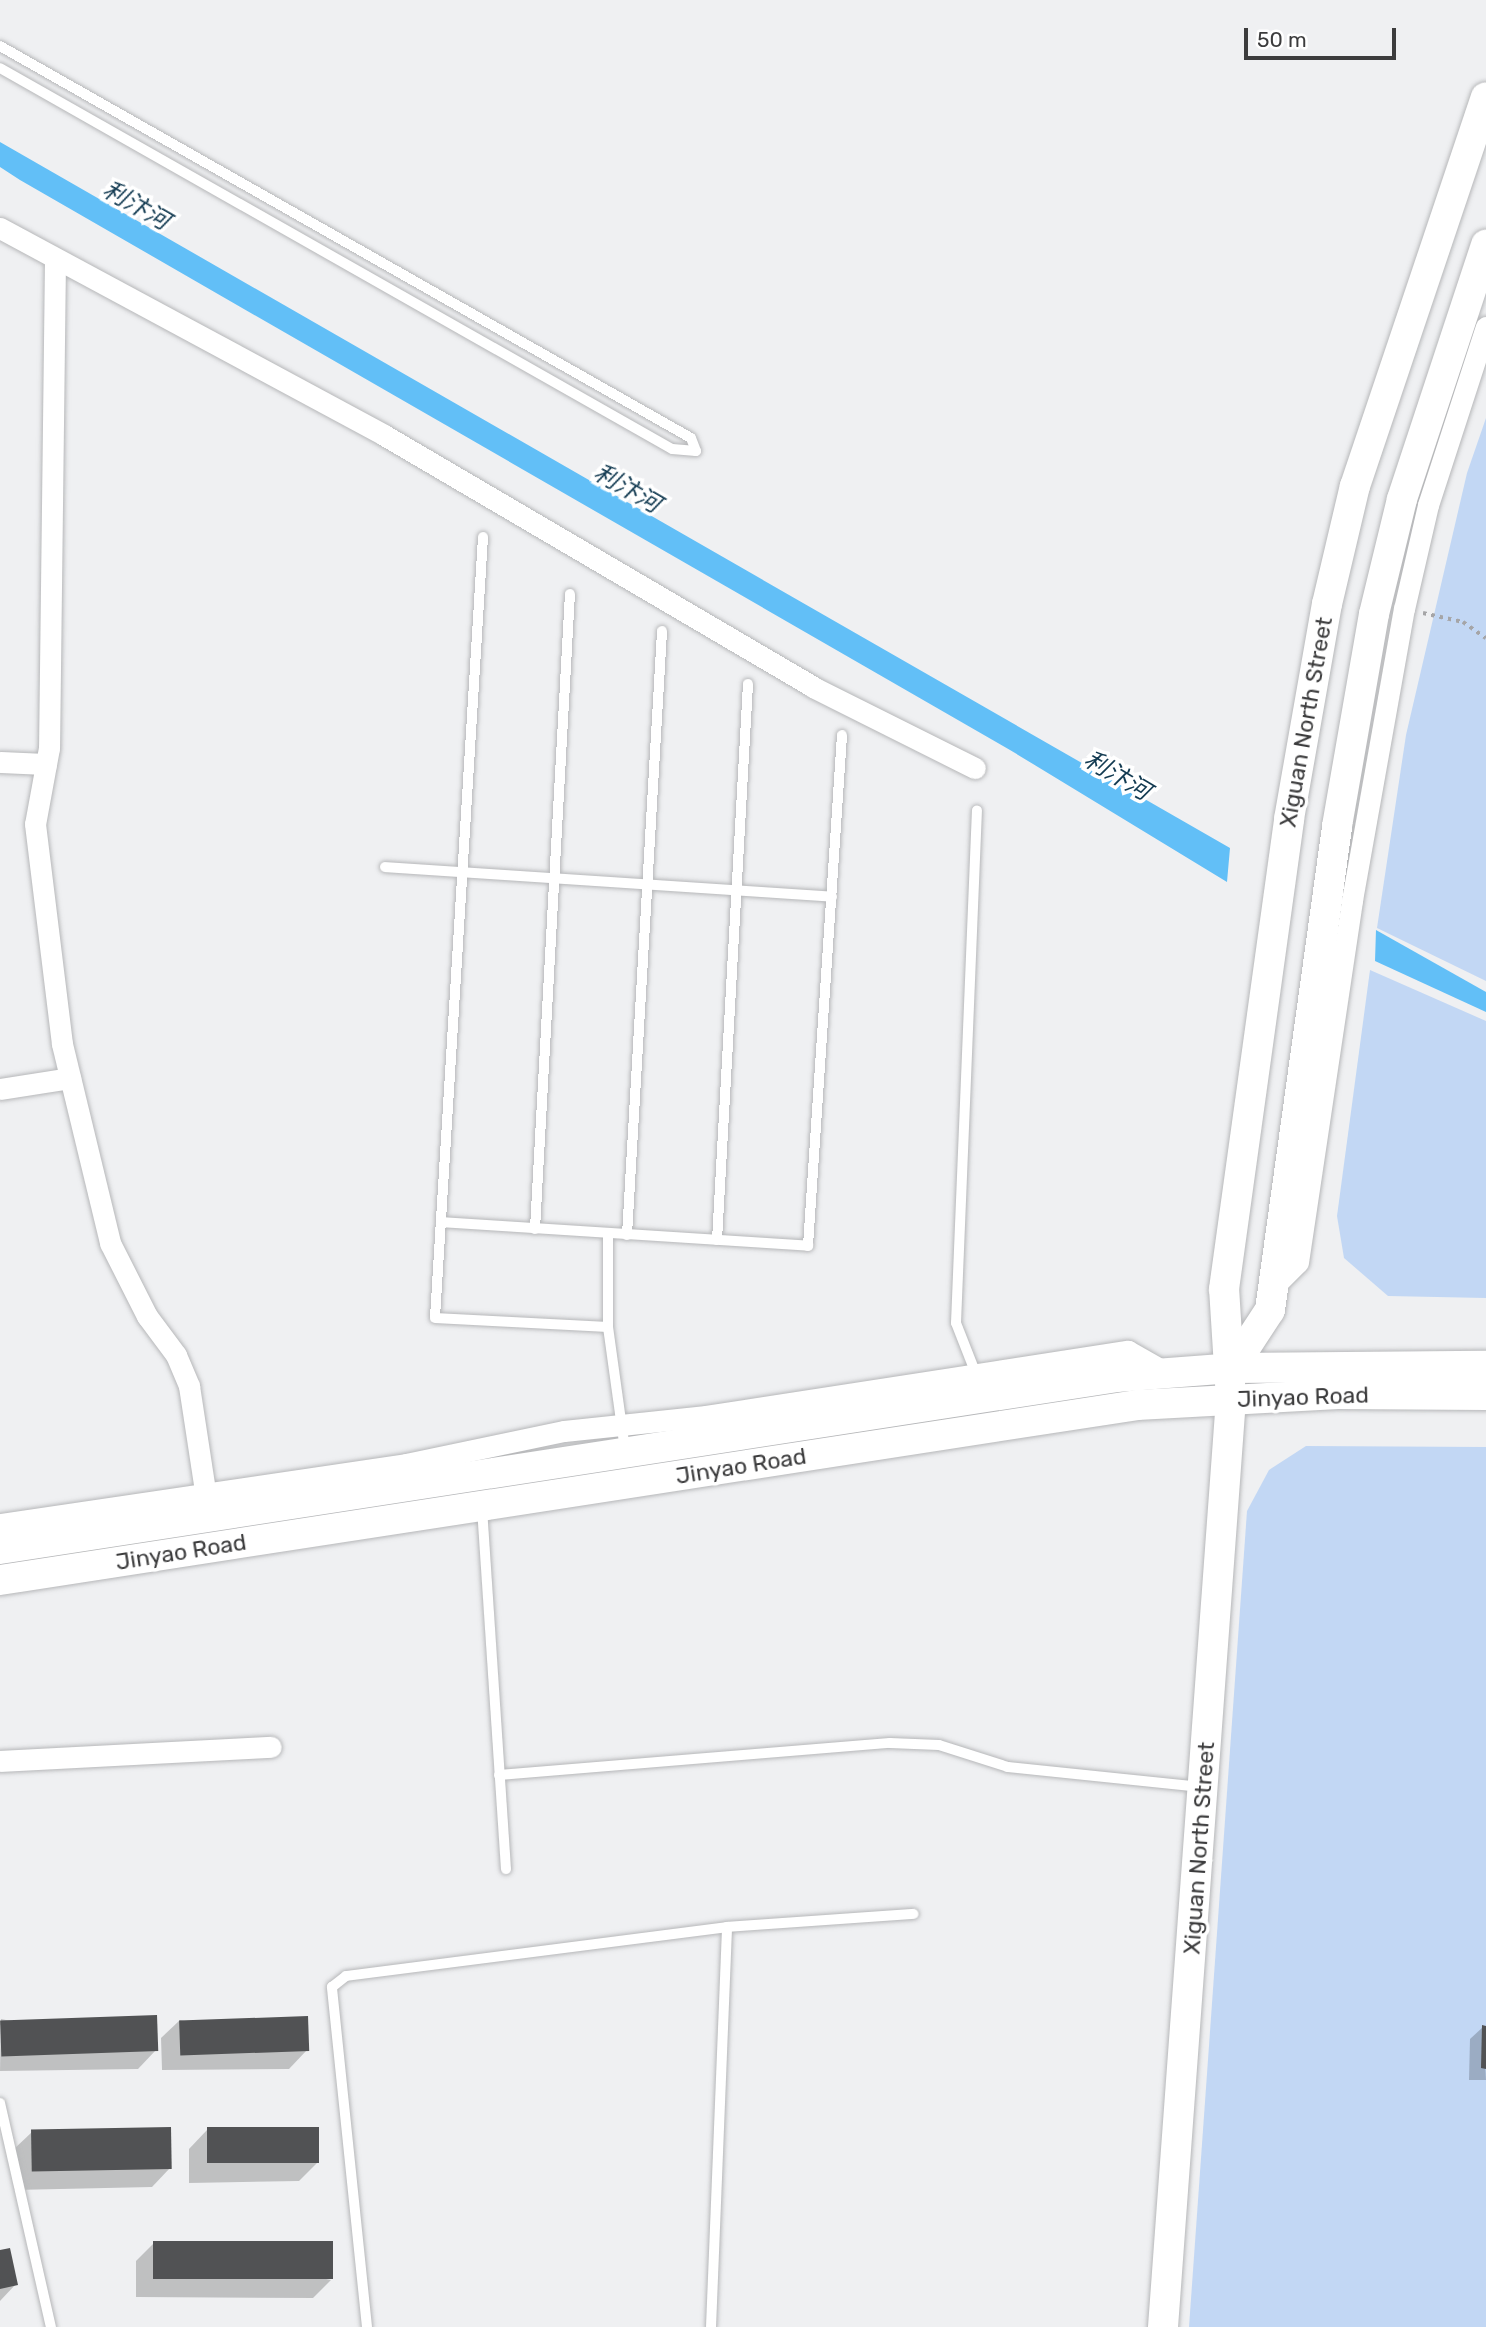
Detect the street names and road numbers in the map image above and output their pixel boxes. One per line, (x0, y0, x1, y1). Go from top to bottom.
street label: Xiguan North Street (1274, 615, 1338, 829)
street label: Jinyao Road (1237, 1381, 1369, 1413)
street label: Jinyao Road (674, 1442, 808, 1490)
street label: Jinyao Road (114, 1528, 248, 1576)
street label: Xiguan North Street (1178, 1741, 1220, 1955)

